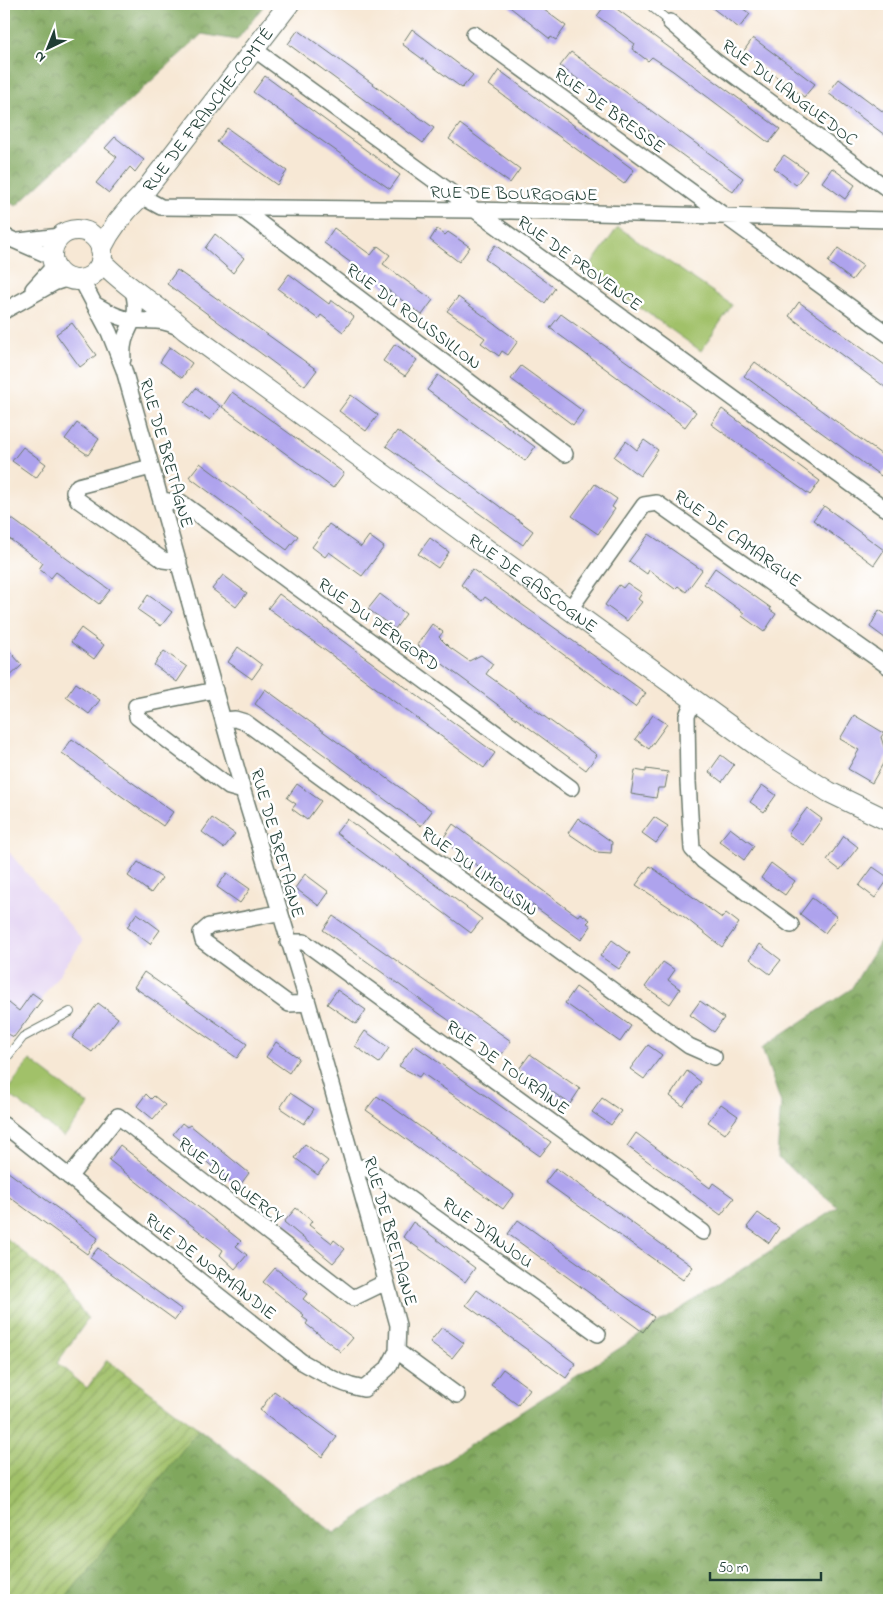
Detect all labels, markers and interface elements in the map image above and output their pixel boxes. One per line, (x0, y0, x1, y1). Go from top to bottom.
north arrow (22, 22, 72, 72)
street label: RUE DE FRANCHE-COMTÉ (137, 23, 281, 199)
street label: RUE DU LANGUEDOC (715, 34, 862, 153)
text: N (30, 46, 51, 67)
street label: RUE DE BRESSE (548, 62, 670, 161)
street label: RUE DE BOURGOGNE (430, 181, 598, 209)
street label: RUE DE PROVENCE (511, 210, 647, 319)
street label: RUE DU ROUSSILLON (340, 258, 486, 377)
street label: RUE DE BRETAGNE (131, 376, 199, 531)
street label: RUE DE CAMARGUE (668, 484, 806, 595)
street label: RUE DE GASCOGNE (462, 528, 602, 641)
street label: RUE DU PÉRIGORD (312, 573, 444, 679)
street label: RUE DE BRETAGNE (242, 766, 310, 921)
street label: RUE DU LIMOUSIN (415, 821, 543, 924)
street label: RUE DE TOURAINE (440, 1015, 574, 1122)
street label: RUE DU QUERCY (171, 1132, 289, 1232)
street label: RUE DE BRETAGNE (355, 1154, 423, 1309)
street label: RUE D'ANJOU (436, 1192, 538, 1276)
street label: RUE DE NORMANDIE (138, 1208, 281, 1327)
scale bar (710, 1549, 822, 1581)
text: 50 m (718, 1557, 749, 1579)

